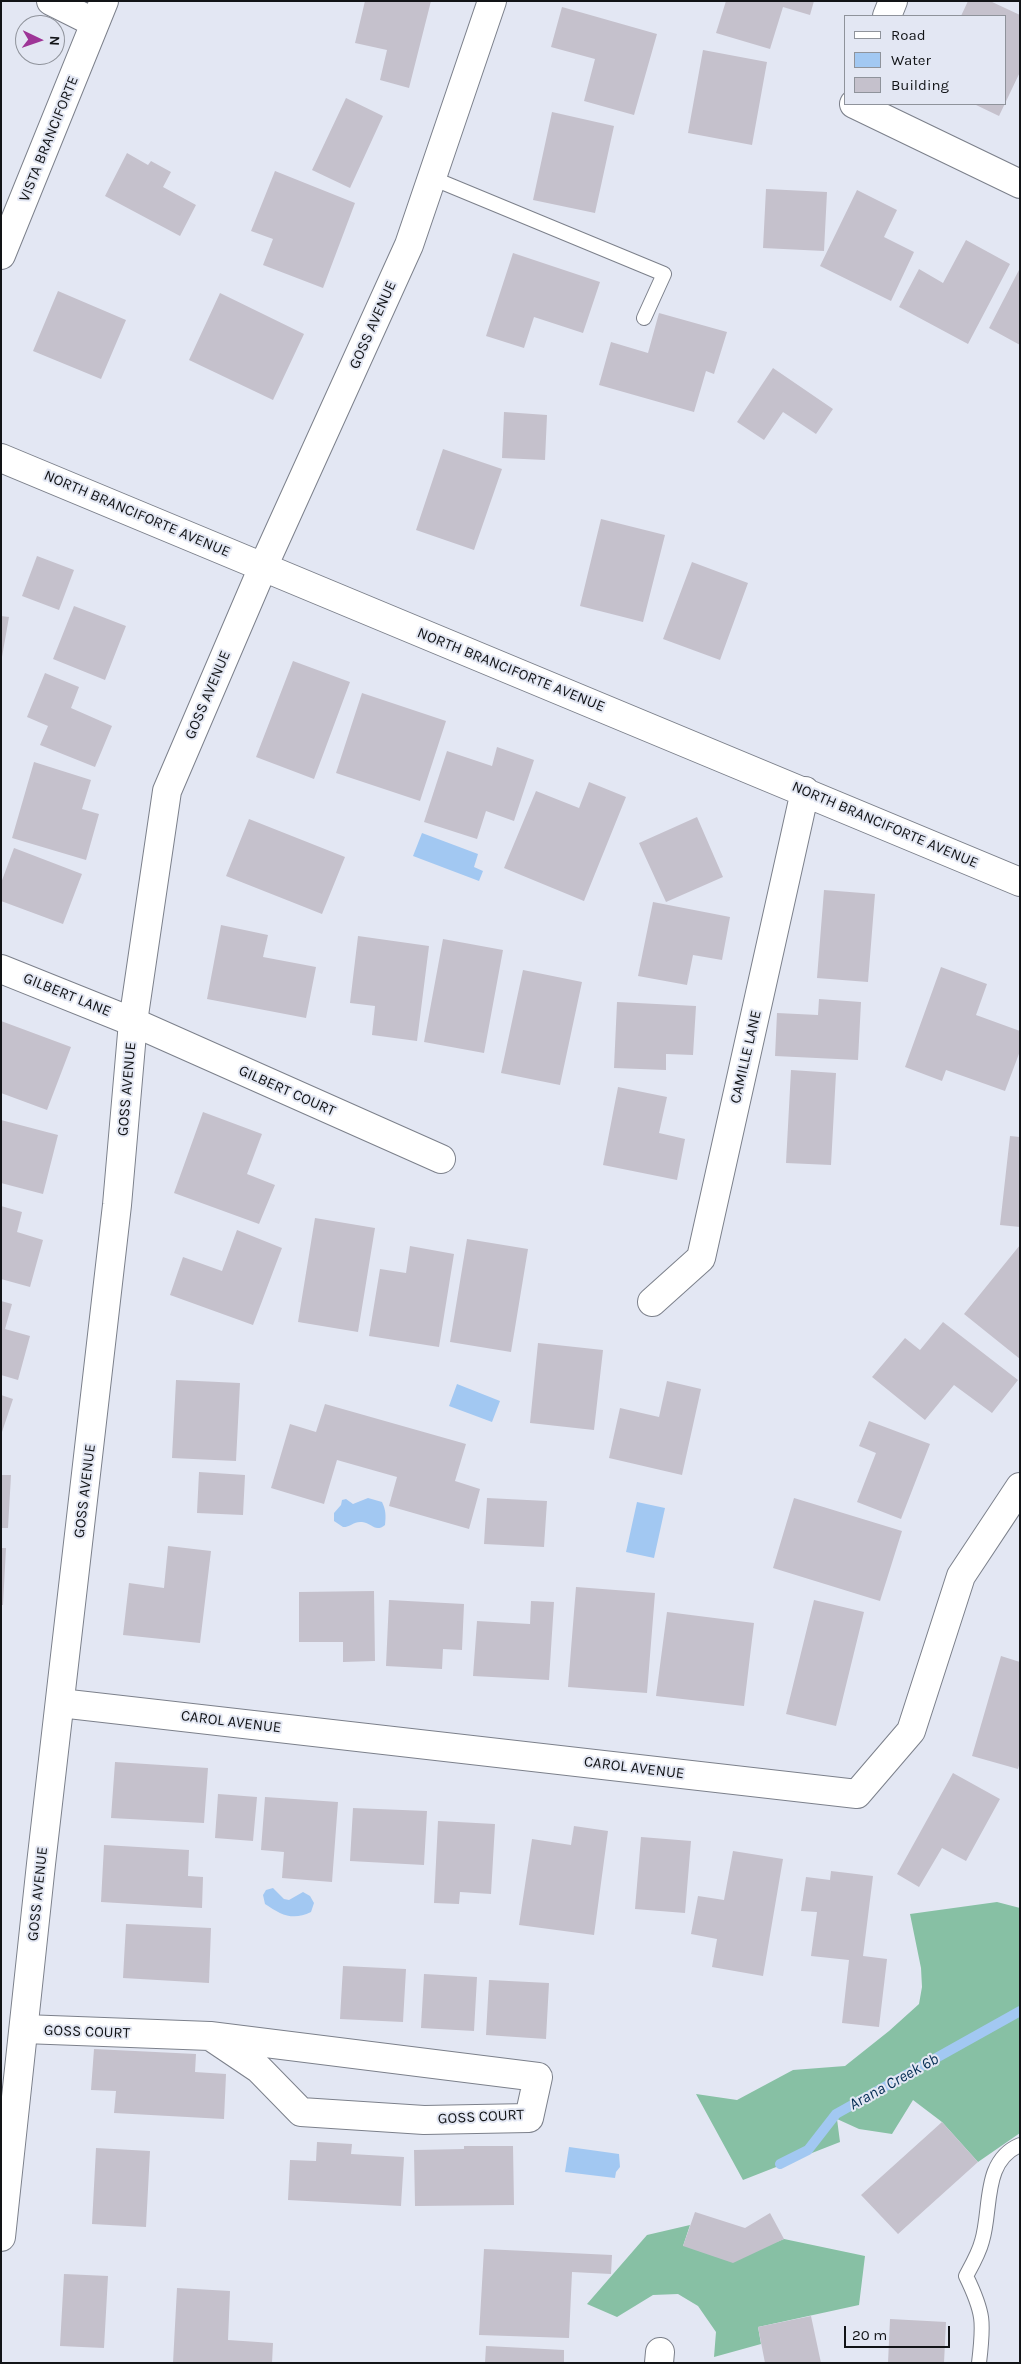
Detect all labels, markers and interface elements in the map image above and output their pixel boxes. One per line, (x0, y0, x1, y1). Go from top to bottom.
north arrow (15, 15, 65, 65)
legend (844, 15, 1006, 105)
text: Road (891, 26, 926, 44)
text: N (46, 35, 63, 46)
text: Water (891, 51, 931, 69)
street label: VISTA BRANCIFORTE (16, 73, 82, 205)
text: Building (891, 76, 949, 94)
street label: GOSS AVENUE (346, 278, 400, 372)
street label: NORTH BRANCIFORTE AVENUE (41, 466, 233, 562)
street label: NORTH BRANCIFORTE AVENUE (415, 624, 607, 716)
street label: GOSS AVENUE (181, 648, 235, 742)
street label: NORTH BRANCIFORTE AVENUE (789, 777, 981, 873)
street label: GILBERT LANE (20, 969, 114, 1021)
street label: CAMILLE LANE (727, 1009, 765, 1105)
street label: GOSS AVENUE (114, 1041, 140, 1137)
street label: GILBERT COURT (236, 1062, 338, 1120)
street label: GOSS AVENUE (70, 1443, 100, 1539)
street label: CAROL AVENUE (180, 1707, 282, 1737)
street label: CAROL AVENUE (583, 1753, 685, 1783)
street label: GOSS AVENUE (24, 1846, 52, 1942)
street label: GOSS COURT (44, 2021, 130, 2043)
water label: Arana Creek 6b (846, 2050, 942, 2114)
street label: GOSS COURT (437, 2106, 525, 2128)
scale bar (846, 2316, 952, 2348)
text: 20 m (852, 2326, 887, 2344)

